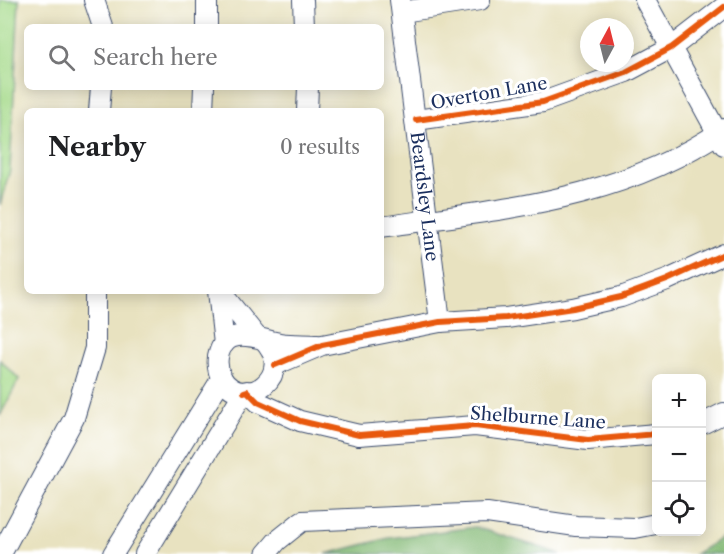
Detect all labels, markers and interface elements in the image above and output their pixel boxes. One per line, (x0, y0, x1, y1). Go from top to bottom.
north arrow (580, 18, 634, 72)
search box (24, 24, 384, 90)
icon: search (45, 41, 78, 74)
text: Search here (93, 44, 218, 71)
street label: Overton Lane (429, 72, 549, 114)
street label: Beardsley Lane (405, 130, 443, 263)
text: Nearby (48, 131, 146, 163)
text: 0 results (280, 135, 360, 159)
map controls (652, 374, 706, 536)
button: + (652, 374, 706, 428)
street label: Shelburne Lane (469, 402, 607, 434)
button: − (652, 428, 706, 482)
button: locate (652, 482, 706, 536)

